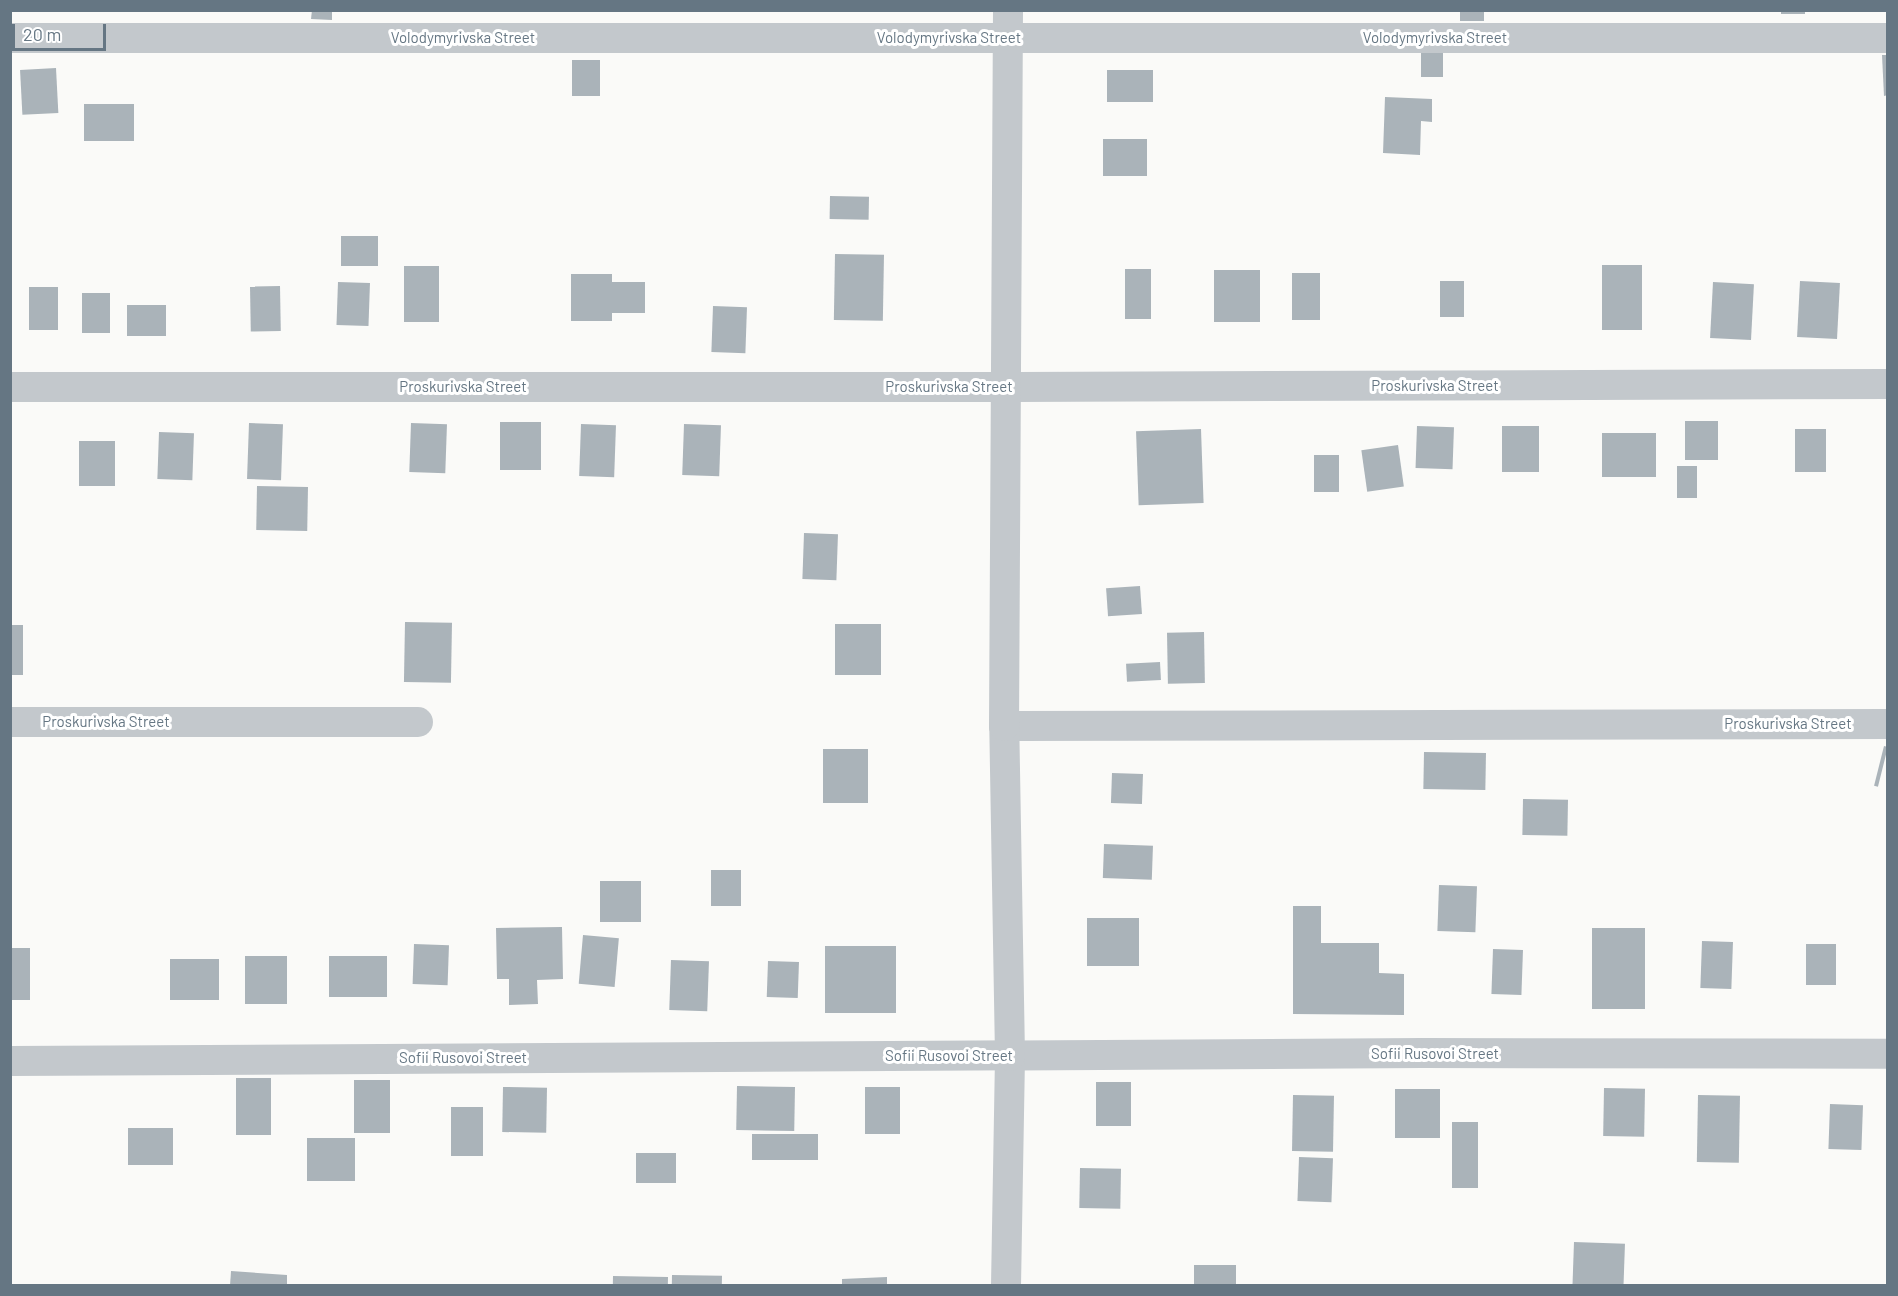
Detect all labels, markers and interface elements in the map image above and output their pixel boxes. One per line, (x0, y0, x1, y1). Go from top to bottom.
scale bar (15, 12, 110, 50)
text: 20 m (23, 23, 61, 45)
street label: Volodymyrivska Street (391, 29, 535, 47)
street label: Volodymyrivska Street (877, 29, 1021, 47)
street label: Volodymyrivska Street (1363, 29, 1507, 47)
street label: Proskurivska Street (1371, 377, 1499, 395)
street label: Proskurivska Street (399, 378, 527, 396)
street label: Proskurivska Street (885, 378, 1013, 396)
street label: Proskurivska Street (42, 713, 170, 731)
street label: Proskurivska Street (1724, 715, 1852, 733)
street label: Sofii Rusovoi Street (1371, 1045, 1499, 1063)
street label: Sofii Rusovoi Street (885, 1047, 1013, 1065)
street label: Sofii Rusovoi Street (399, 1049, 527, 1067)

